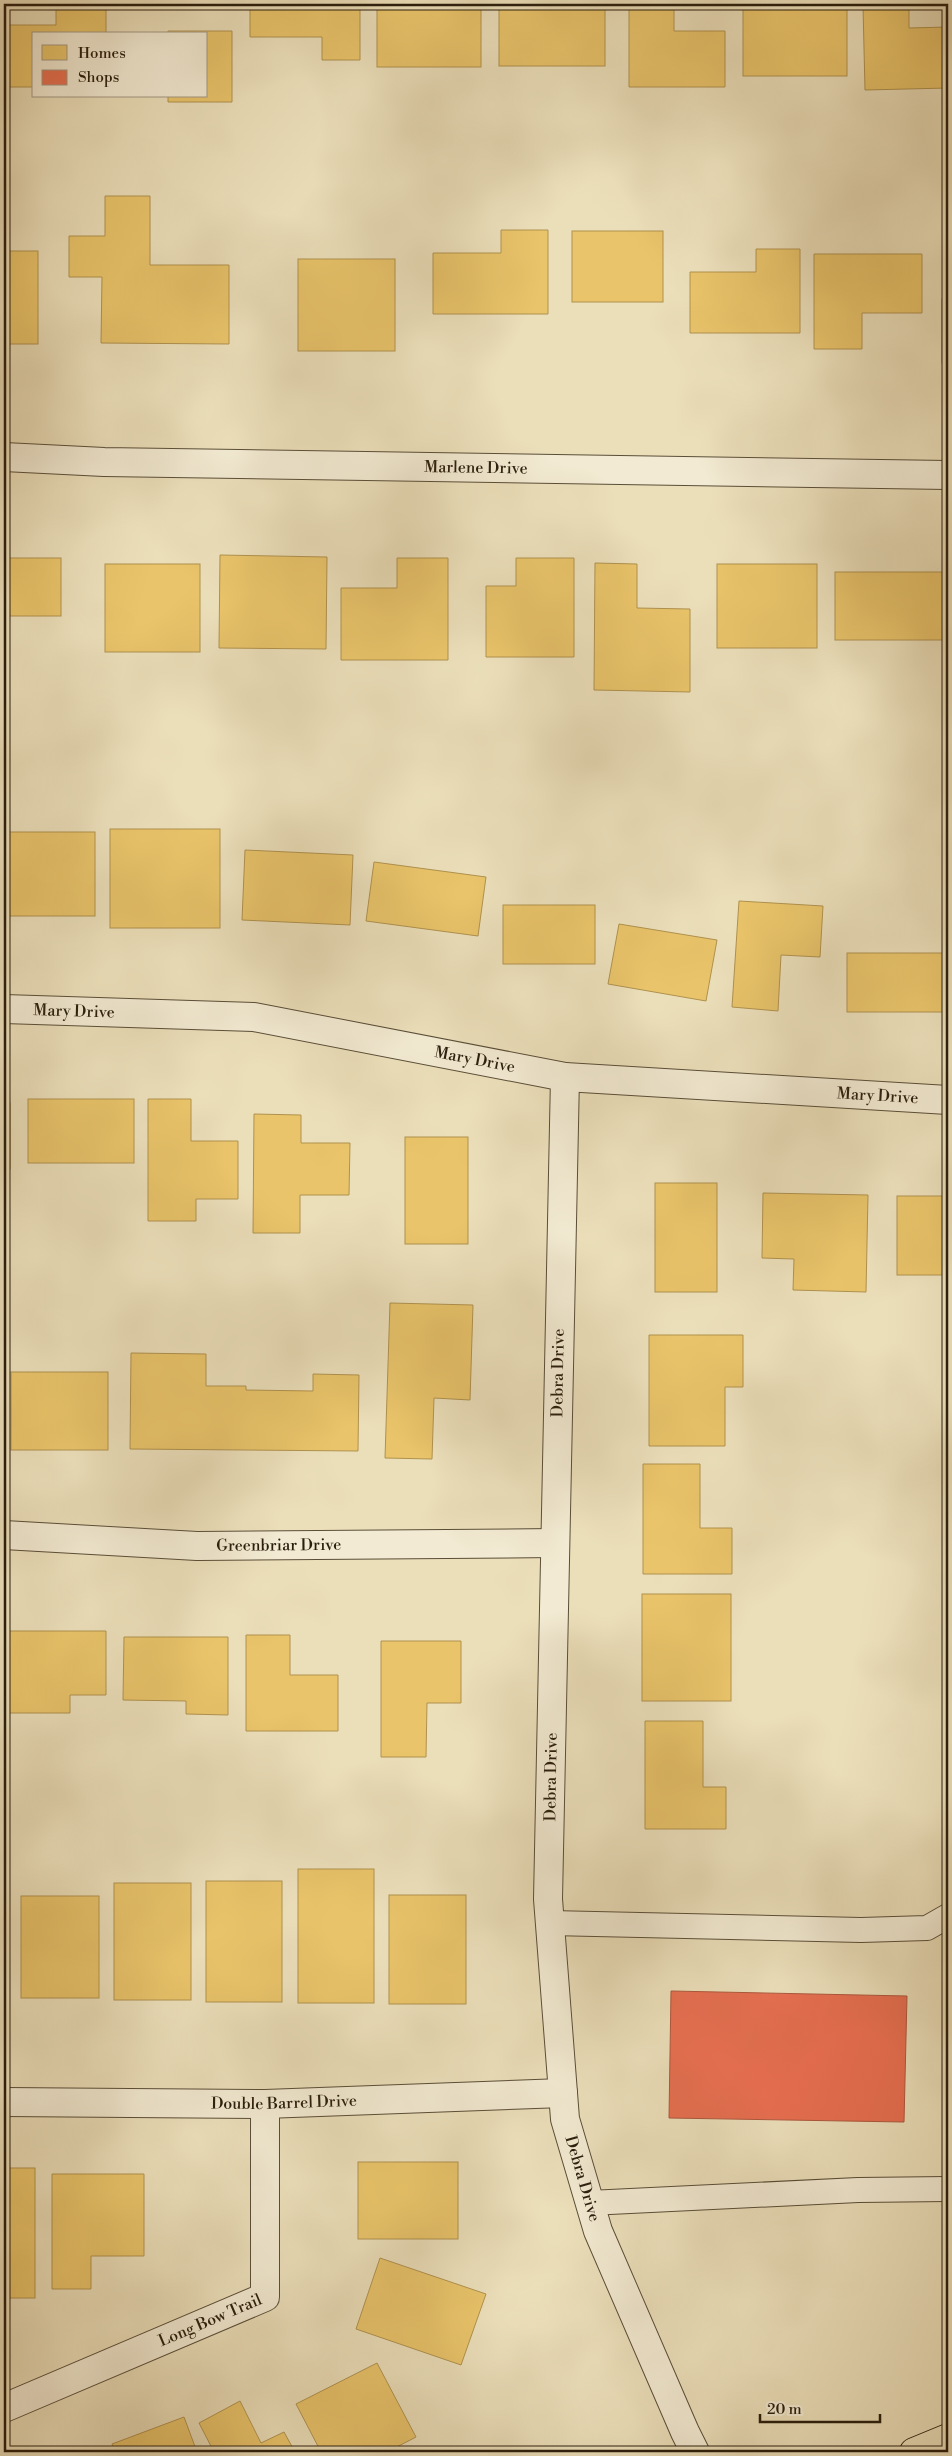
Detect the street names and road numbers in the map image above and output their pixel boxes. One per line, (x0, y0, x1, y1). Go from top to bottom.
street label: Marlene Drive (424, 457, 528, 479)
street label: Mary Drive (33, 1000, 115, 1023)
street label: Mary Drive (433, 1042, 517, 1077)
street label: Mary Drive (836, 1083, 919, 1108)
street label: Debra Drive (547, 1329, 569, 1417)
street label: Greenbriar Drive (216, 1535, 341, 1556)
street label: Debra Drive (540, 1733, 562, 1821)
street label: Double Barrel Drive (211, 2091, 357, 2114)
street label: Debra Drive (560, 2133, 605, 2224)
street label: Long Bow Trail (155, 2289, 265, 2351)

